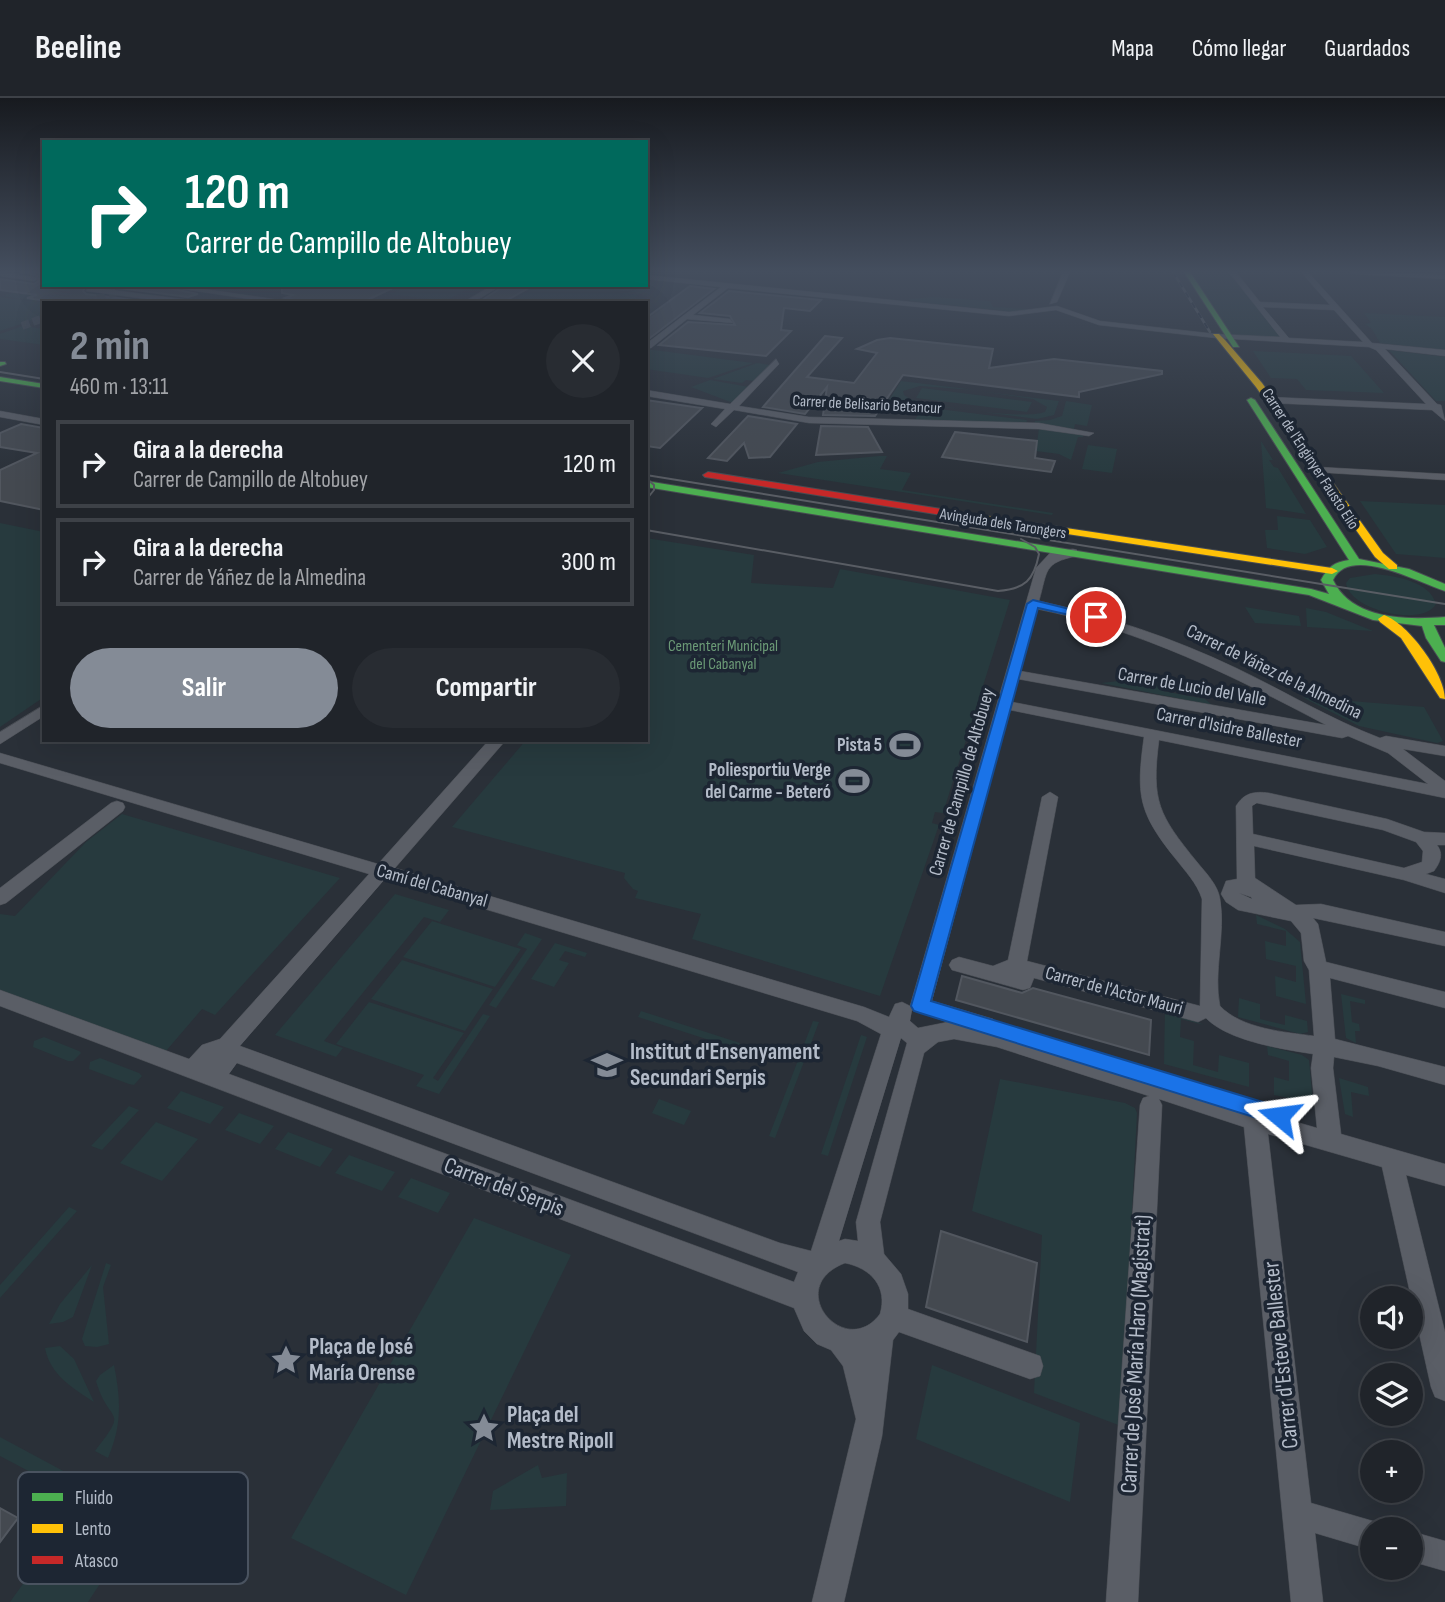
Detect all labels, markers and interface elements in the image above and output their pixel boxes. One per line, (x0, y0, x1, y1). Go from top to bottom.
text: Beeline (35, 28, 122, 68)
text: Mapa (1111, 34, 1154, 63)
text: Cómo llegar (1192, 34, 1286, 63)
text: Guardados (1324, 34, 1410, 63)
text: 120 m (185, 164, 290, 223)
icon: right (70, 168, 161, 259)
text: Carrer de Campillo de Altobuey (185, 224, 512, 263)
text: 2 min (70, 321, 150, 372)
button: close (546, 324, 620, 398)
text: 460 m · 13:11 (70, 373, 168, 401)
street label: Carrer de l'Enginyer Fausto Elío (1257, 385, 1363, 533)
street label: Carrer de Belisario Betancur (792, 392, 942, 418)
text: Gira a la derecha (133, 435, 283, 466)
icon: right (74, 445, 112, 483)
text: 120 m (563, 449, 616, 480)
text: Carrer de Campillo de Altobuey (133, 466, 368, 494)
street label: Avinguda dels Tarongers (937, 504, 1068, 543)
text: Gira a la derecha (133, 533, 283, 564)
icon: right (74, 543, 112, 581)
text: 300 m (561, 547, 616, 578)
text: Carrer de Yáñez de la Almedina (133, 564, 366, 592)
pin (1066, 587, 1126, 647)
icon: arrive (1077, 598, 1115, 636)
street label: Carrer de Yáñez de la Almedina (1182, 619, 1366, 725)
park label: Cementeri Municipal del Cabanyal (668, 637, 778, 674)
button: Salir (70, 648, 338, 728)
button: Compartir (352, 648, 620, 728)
street label: Carrer de Lucio del Valle (1116, 663, 1268, 711)
street label: Carrer de Campillo de Altobuey (924, 685, 1000, 878)
street label: Carrer d'Isidre Ballester (1154, 703, 1304, 753)
sports icon: Pista 5 (888, 728, 922, 762)
place label: Pista 5 (837, 734, 882, 757)
place label: Poliesportiu Verge del Carme - Beteró (705, 759, 831, 804)
sports icon: Poliesportiu Verge del Carme - Beteró (837, 764, 871, 798)
street label: Camí del Cabanyal (374, 859, 490, 913)
street label: Carrer de l'Actor Mauri (1043, 962, 1185, 1020)
place label: Institut d'Ensenyament Secundari Serpis (630, 1038, 821, 1092)
school or university icon: Institut d'Ensenyament Secundari Serpis (590, 1048, 624, 1082)
position arrow (1242, 1079, 1316, 1153)
street label: Carrer del Serpis (440, 1151, 568, 1223)
street label: Carrer de José María Haro (Magistrat) (1115, 1214, 1157, 1494)
street label: Carrer d'Esteve Ballester (1257, 1259, 1305, 1450)
map controls (1360, 1286, 1423, 1580)
button: sound (1360, 1286, 1423, 1349)
place label: Plaça de José María Orense (309, 1333, 415, 1387)
place icon: Plaça de José María Orense (269, 1343, 303, 1377)
button: layers (1360, 1363, 1423, 1426)
place label: Plaça del Mestre Ripoll (507, 1401, 613, 1455)
place icon: Plaça del Mestre Ripoll (467, 1411, 501, 1445)
button: + (1360, 1440, 1423, 1503)
legend (18, 1472, 248, 1584)
text: Fluido (75, 1487, 113, 1510)
button: − (1360, 1517, 1423, 1580)
text: Lento (75, 1518, 111, 1541)
text: Atasco (74, 1550, 118, 1573)

